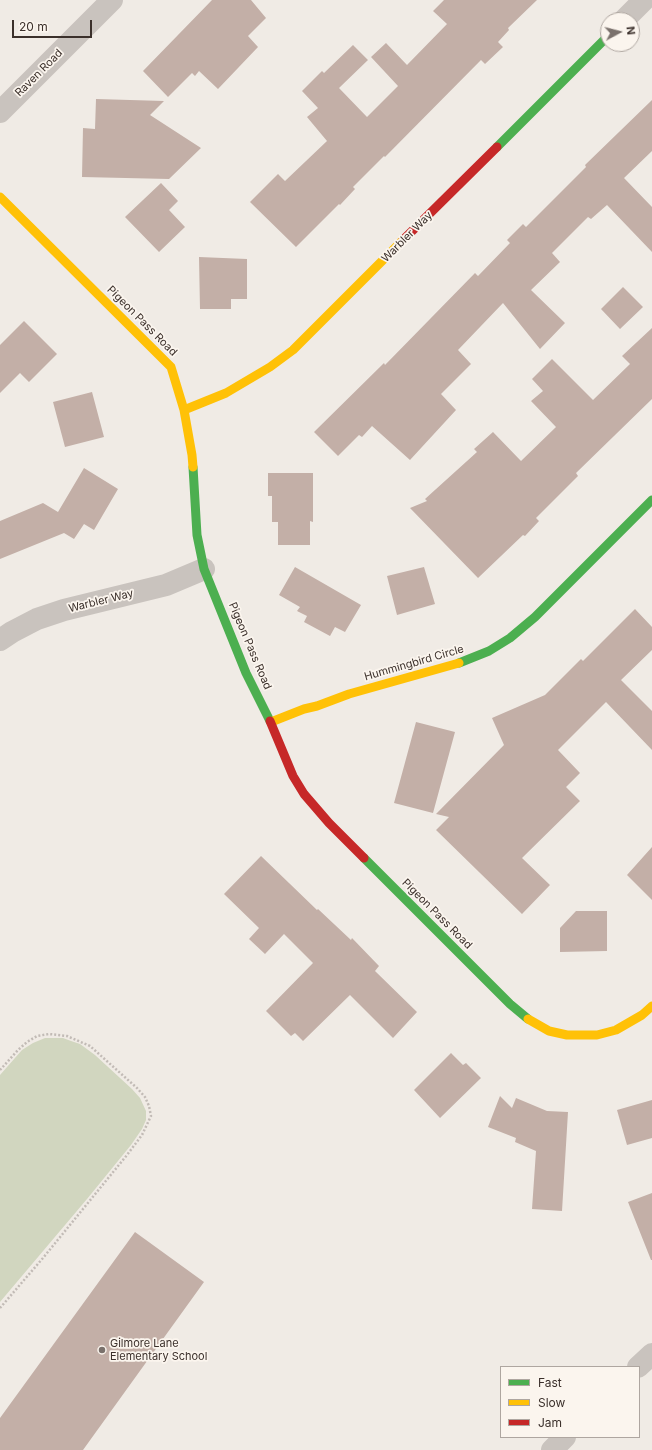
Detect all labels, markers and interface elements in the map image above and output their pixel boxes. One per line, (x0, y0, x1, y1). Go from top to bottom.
scale bar (14, 12, 94, 38)
north arrow (600, 12, 640, 52)
text: 20 m (19, 19, 48, 34)
text: N (623, 26, 638, 36)
street label: Raven Road (13, 47, 65, 99)
street label: Warbler Way (379, 209, 435, 265)
street label: Pigeon Pass Road (104, 283, 180, 359)
street label: Warbler Way (67, 587, 135, 615)
street label: Pigeon Pass Road (226, 600, 274, 692)
street label: Hummingbird Circle (363, 642, 465, 684)
street label: Pigeon Pass Road (399, 876, 475, 952)
place label: Gilmore Lane Elementary School (110, 1337, 207, 1363)
marker: Gilmore Lane Elementary School (97, 1345, 107, 1355)
legend (500, 1366, 640, 1438)
text: Fast (538, 1375, 562, 1390)
text: Slow (538, 1395, 565, 1410)
text: Jam (538, 1415, 562, 1430)

